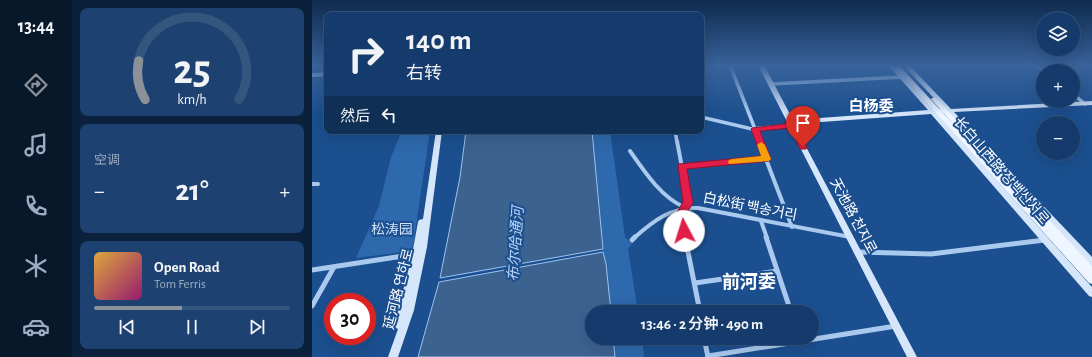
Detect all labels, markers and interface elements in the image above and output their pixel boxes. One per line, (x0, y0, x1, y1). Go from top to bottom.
map controls (1036, 12, 1080, 160)
button: layers (1036, 12, 1080, 56)
text: 13:44 (18, 18, 54, 36)
text: 140 m (406, 27, 472, 55)
icon: right (340, 28, 392, 80)
text: 25 (173, 50, 211, 91)
button: + (1036, 64, 1080, 108)
text: 右转 (406, 65, 442, 83)
icon: directions (22, 71, 50, 99)
text: km/h (177, 93, 207, 107)
district label: 白杨委 (848, 97, 894, 114)
icon: left (378, 104, 400, 126)
pin (786, 106, 820, 147)
text: 然后 (340, 109, 370, 124)
icon: arrive (792, 112, 814, 134)
street label: 长白山西路 장백산서로 (951, 114, 1052, 227)
button: − (1036, 116, 1080, 160)
icon: music (22, 131, 50, 159)
text: 空调 (94, 154, 120, 167)
street label: 天池路 천지로 (827, 175, 880, 256)
text: 21° (175, 176, 209, 206)
text: − (94, 180, 105, 202)
text: + (279, 180, 290, 202)
street label: 白松街 백송거리 (702, 190, 799, 223)
icon: phone (22, 192, 50, 220)
water label: 布尔哈通河 (505, 203, 526, 282)
position arrow (663, 210, 705, 252)
park label: 松涛园 (371, 222, 413, 237)
street label: 延河路 연하로 (381, 247, 416, 331)
icon: climate (22, 252, 50, 280)
text: Open Road (154, 260, 220, 275)
district label: 前河委 (722, 272, 776, 292)
text: Tom Ferris (154, 278, 206, 291)
speed limit sign: 30 (324, 293, 376, 345)
icon: car (22, 313, 50, 341)
icon: previous (116, 316, 138, 338)
icon: pause (181, 316, 203, 338)
icon: next (246, 316, 268, 338)
text: 13:46 · 2 分钟 · 490 m (641, 317, 763, 332)

